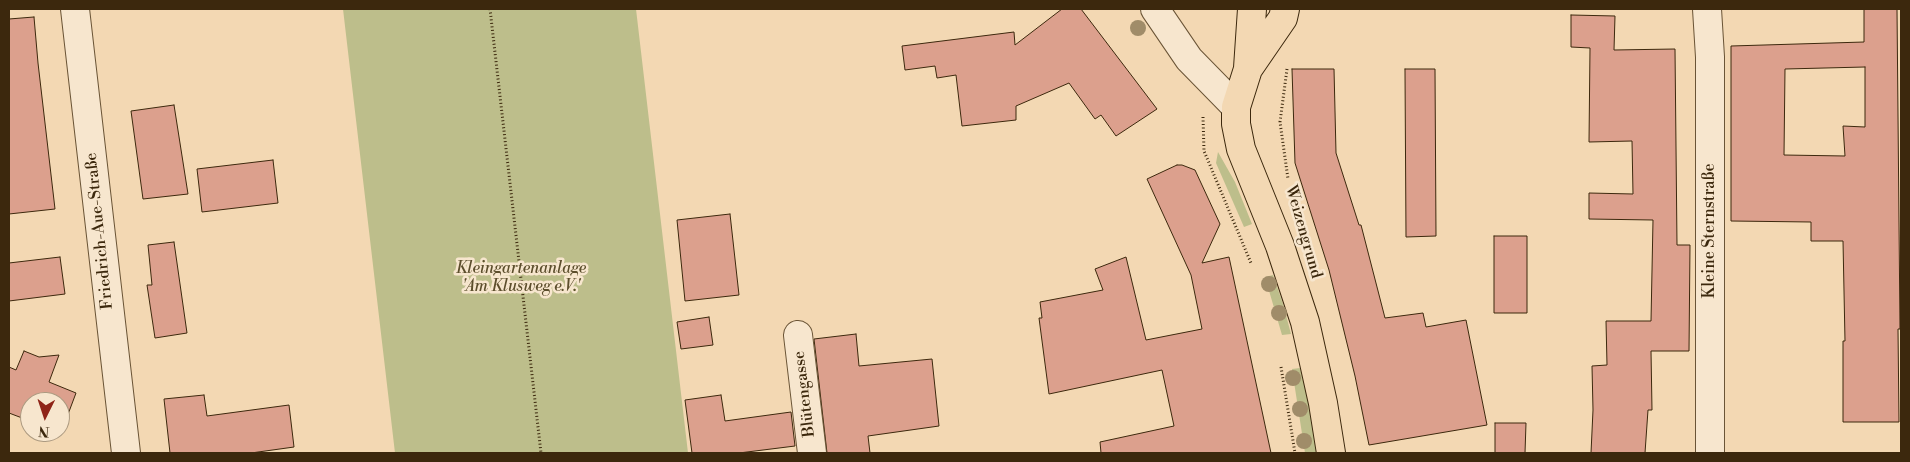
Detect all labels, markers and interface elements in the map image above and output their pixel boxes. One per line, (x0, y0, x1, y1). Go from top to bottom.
street label: Friedrich-Aue-Straße (82, 152, 118, 310)
street label: Kleine Sternstraße (1700, 164, 1720, 298)
street label: Weizengrund (1281, 183, 1325, 281)
park label: Kleingartenanlage 'Am Klusweg e.V.' (456, 259, 586, 297)
street label: Blütengasse (790, 350, 820, 438)
north arrow (20, 392, 70, 442)
text: N (38, 422, 50, 440)

